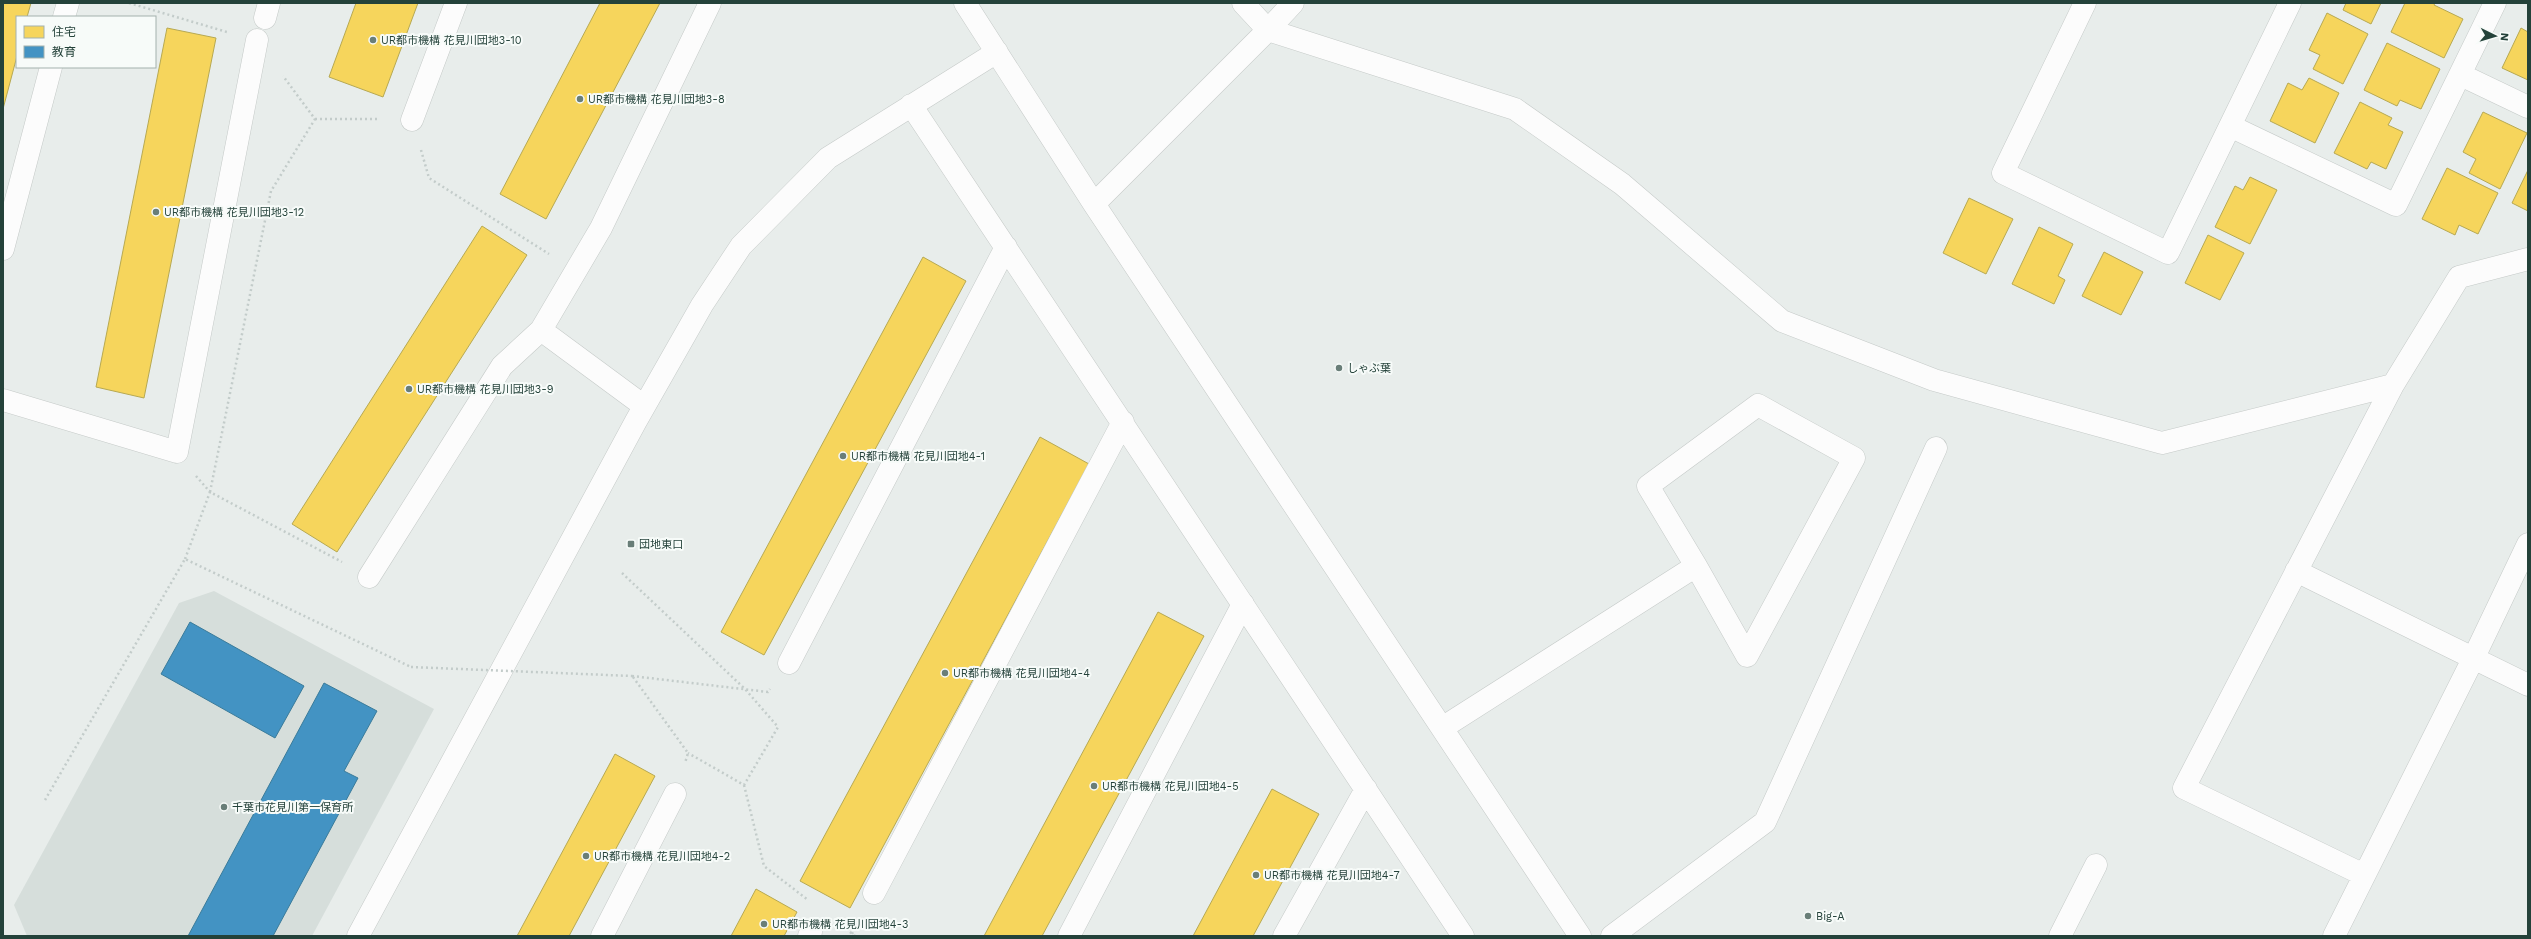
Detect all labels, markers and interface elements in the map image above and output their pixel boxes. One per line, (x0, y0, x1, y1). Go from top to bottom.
legend (16, 16, 156, 68)
north arrow (2475, 16, 2515, 56)
text: 住宅 (52, 25, 76, 39)
text: N (2498, 32, 2511, 41)
place label: UR都市機構 花見川団地3-10 (381, 34, 522, 47)
marker: UR都市機構 花見川団地3-10 (368, 35, 378, 45)
text: 教育 (52, 45, 76, 59)
place label: UR都市機構 花見川団地3-8 (588, 93, 725, 106)
marker: UR都市機構 花見川団地3-8 (575, 94, 585, 104)
place label: UR都市機構 花見川団地3-12 (164, 206, 304, 219)
marker: UR都市機構 花見川団地3-12 (151, 207, 161, 217)
place label: しゃぶ葉 (1347, 362, 1391, 375)
marker: しゃぶ葉 (1334, 363, 1344, 373)
place label: UR都市機構 花見川団地3-9 (417, 383, 554, 396)
marker: UR都市機構 花見川団地3-9 (404, 384, 414, 394)
place label: UR都市機構 花見川団地4-1 (851, 450, 985, 463)
marker: UR都市機構 花見川団地4-1 (838, 451, 848, 461)
place label: 団地東口 (639, 538, 683, 551)
marker: 団地東口 (626, 539, 636, 549)
place label: UR都市機構 花見川団地4-4 (953, 667, 1090, 680)
marker: UR都市機構 花見川団地4-4 (940, 668, 950, 678)
place label: UR都市機構 花見川団地4-5 (1102, 780, 1239, 793)
marker: UR都市機構 花見川団地4-5 (1089, 781, 1099, 791)
place label: 千葉市花見川第一保育所 (232, 801, 354, 814)
marker: 千葉市花見川第一保育所 (219, 802, 229, 812)
place label: UR都市機構 花見川団地4-2 (594, 850, 730, 863)
marker: UR都市機構 花見川団地4-2 (581, 851, 591, 861)
place label: UR都市機構 花見川団地4-7 (1264, 869, 1400, 882)
marker: UR都市機構 花見川団地4-7 (1251, 870, 1261, 880)
place label: Big-A (1816, 910, 1845, 923)
marker: Big-A (1803, 911, 1813, 921)
place label: UR都市機構 花見川団地4-3 (772, 918, 908, 931)
marker: UR都市機構 花見川団地4-3 (759, 919, 769, 929)

